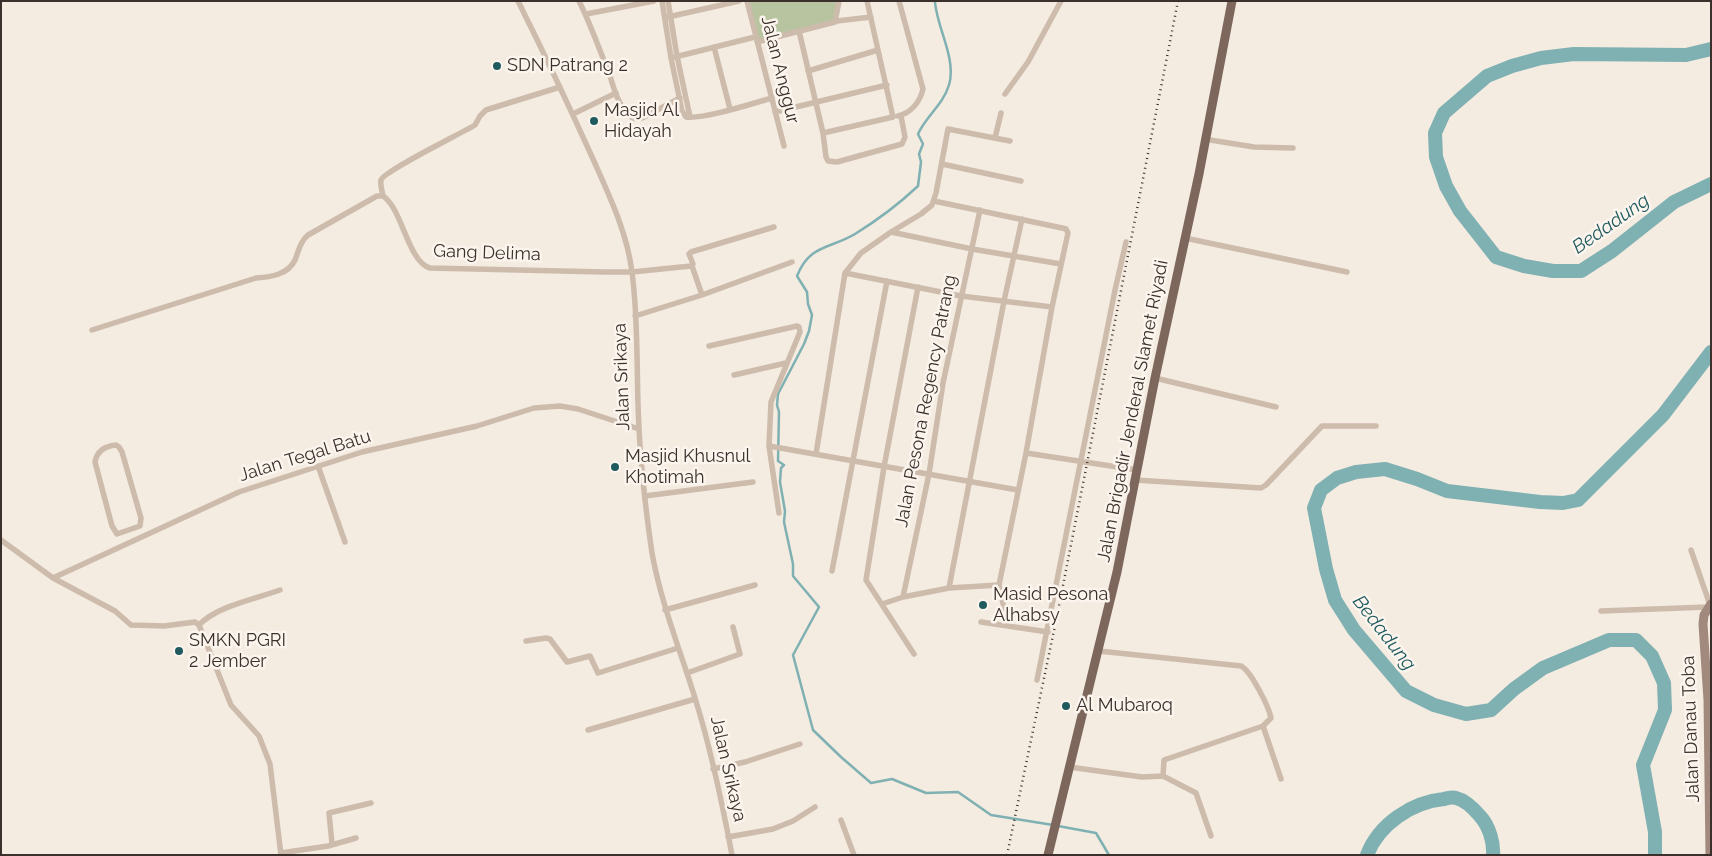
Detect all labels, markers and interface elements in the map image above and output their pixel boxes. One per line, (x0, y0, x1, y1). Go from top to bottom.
street label: Jalan Anggur (756, 14, 804, 126)
place label: SDN Patrang 2 (507, 55, 628, 77)
marker: SDN Patrang 2 (491, 60, 503, 72)
place label: Masjid Al Hidayah (604, 100, 679, 142)
marker: Masjid Al Hidayah (588, 115, 600, 127)
water label: Bedadung (1568, 189, 1654, 259)
street label: Gang Delima (433, 240, 541, 266)
street label: Jalan Brigadir Jenderal Slamet Riyadi (1093, 258, 1173, 564)
street label: Jalan Pesona Regency Patrang (891, 273, 961, 529)
street label: Jalan Srikaya (609, 323, 635, 431)
street label: Jalan Tegal Batu (237, 426, 373, 486)
place label: Masjid Khusnul Khotimah (625, 446, 750, 488)
marker: Masjid Khusnul Khotimah (609, 461, 621, 473)
place label: Masid Pesona Alhabsy (993, 584, 1108, 626)
water label: Bedadung (1348, 591, 1420, 675)
marker: Masid Pesona Alhabsy (977, 599, 989, 611)
place label: SMKN PGRI 2 Jember (189, 630, 286, 672)
marker: SMKN PGRI 2 Jember (173, 645, 185, 657)
street label: Jalan Danau Toba (1678, 655, 1704, 803)
place label: Al Mubaroq (1076, 695, 1173, 717)
marker: Al Mubaroq (1060, 700, 1072, 712)
street label: Jalan Srikaya (705, 714, 751, 824)

